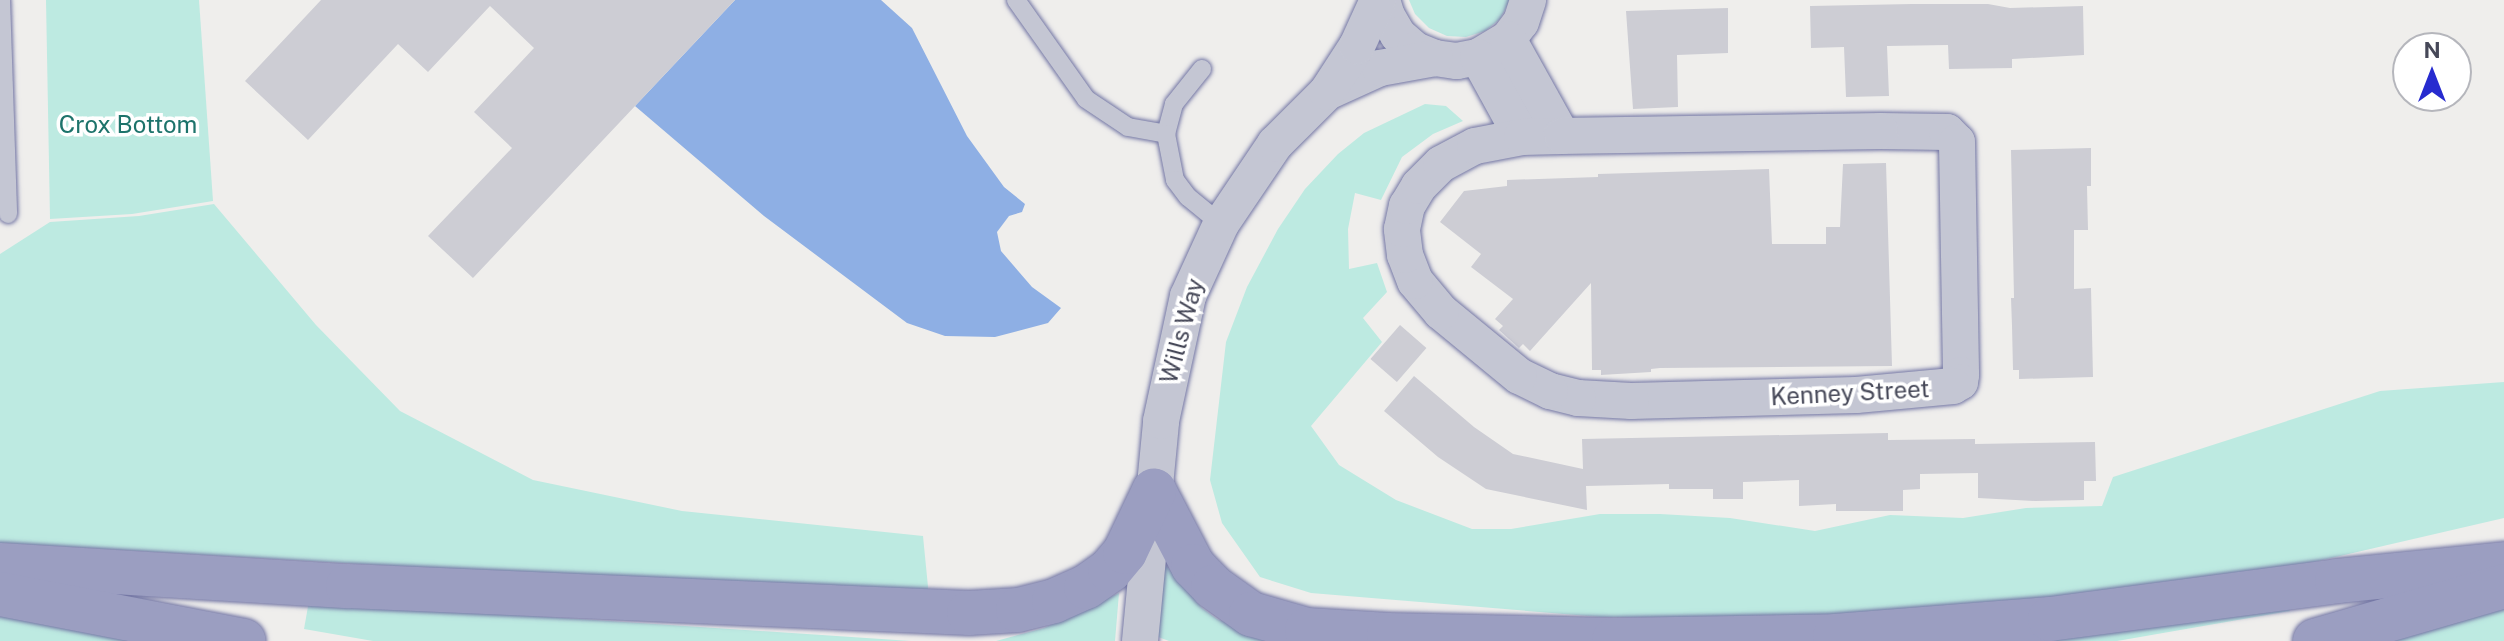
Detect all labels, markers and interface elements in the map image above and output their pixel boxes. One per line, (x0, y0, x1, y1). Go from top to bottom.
north arrow (2392, 32, 2472, 112)
text: N (2423, 37, 2441, 63)
park label: Crox Bottom (59, 111, 197, 139)
street label: Wills Way (1154, 275, 1210, 387)
street label: Kenney Street (1770, 374, 1930, 412)

